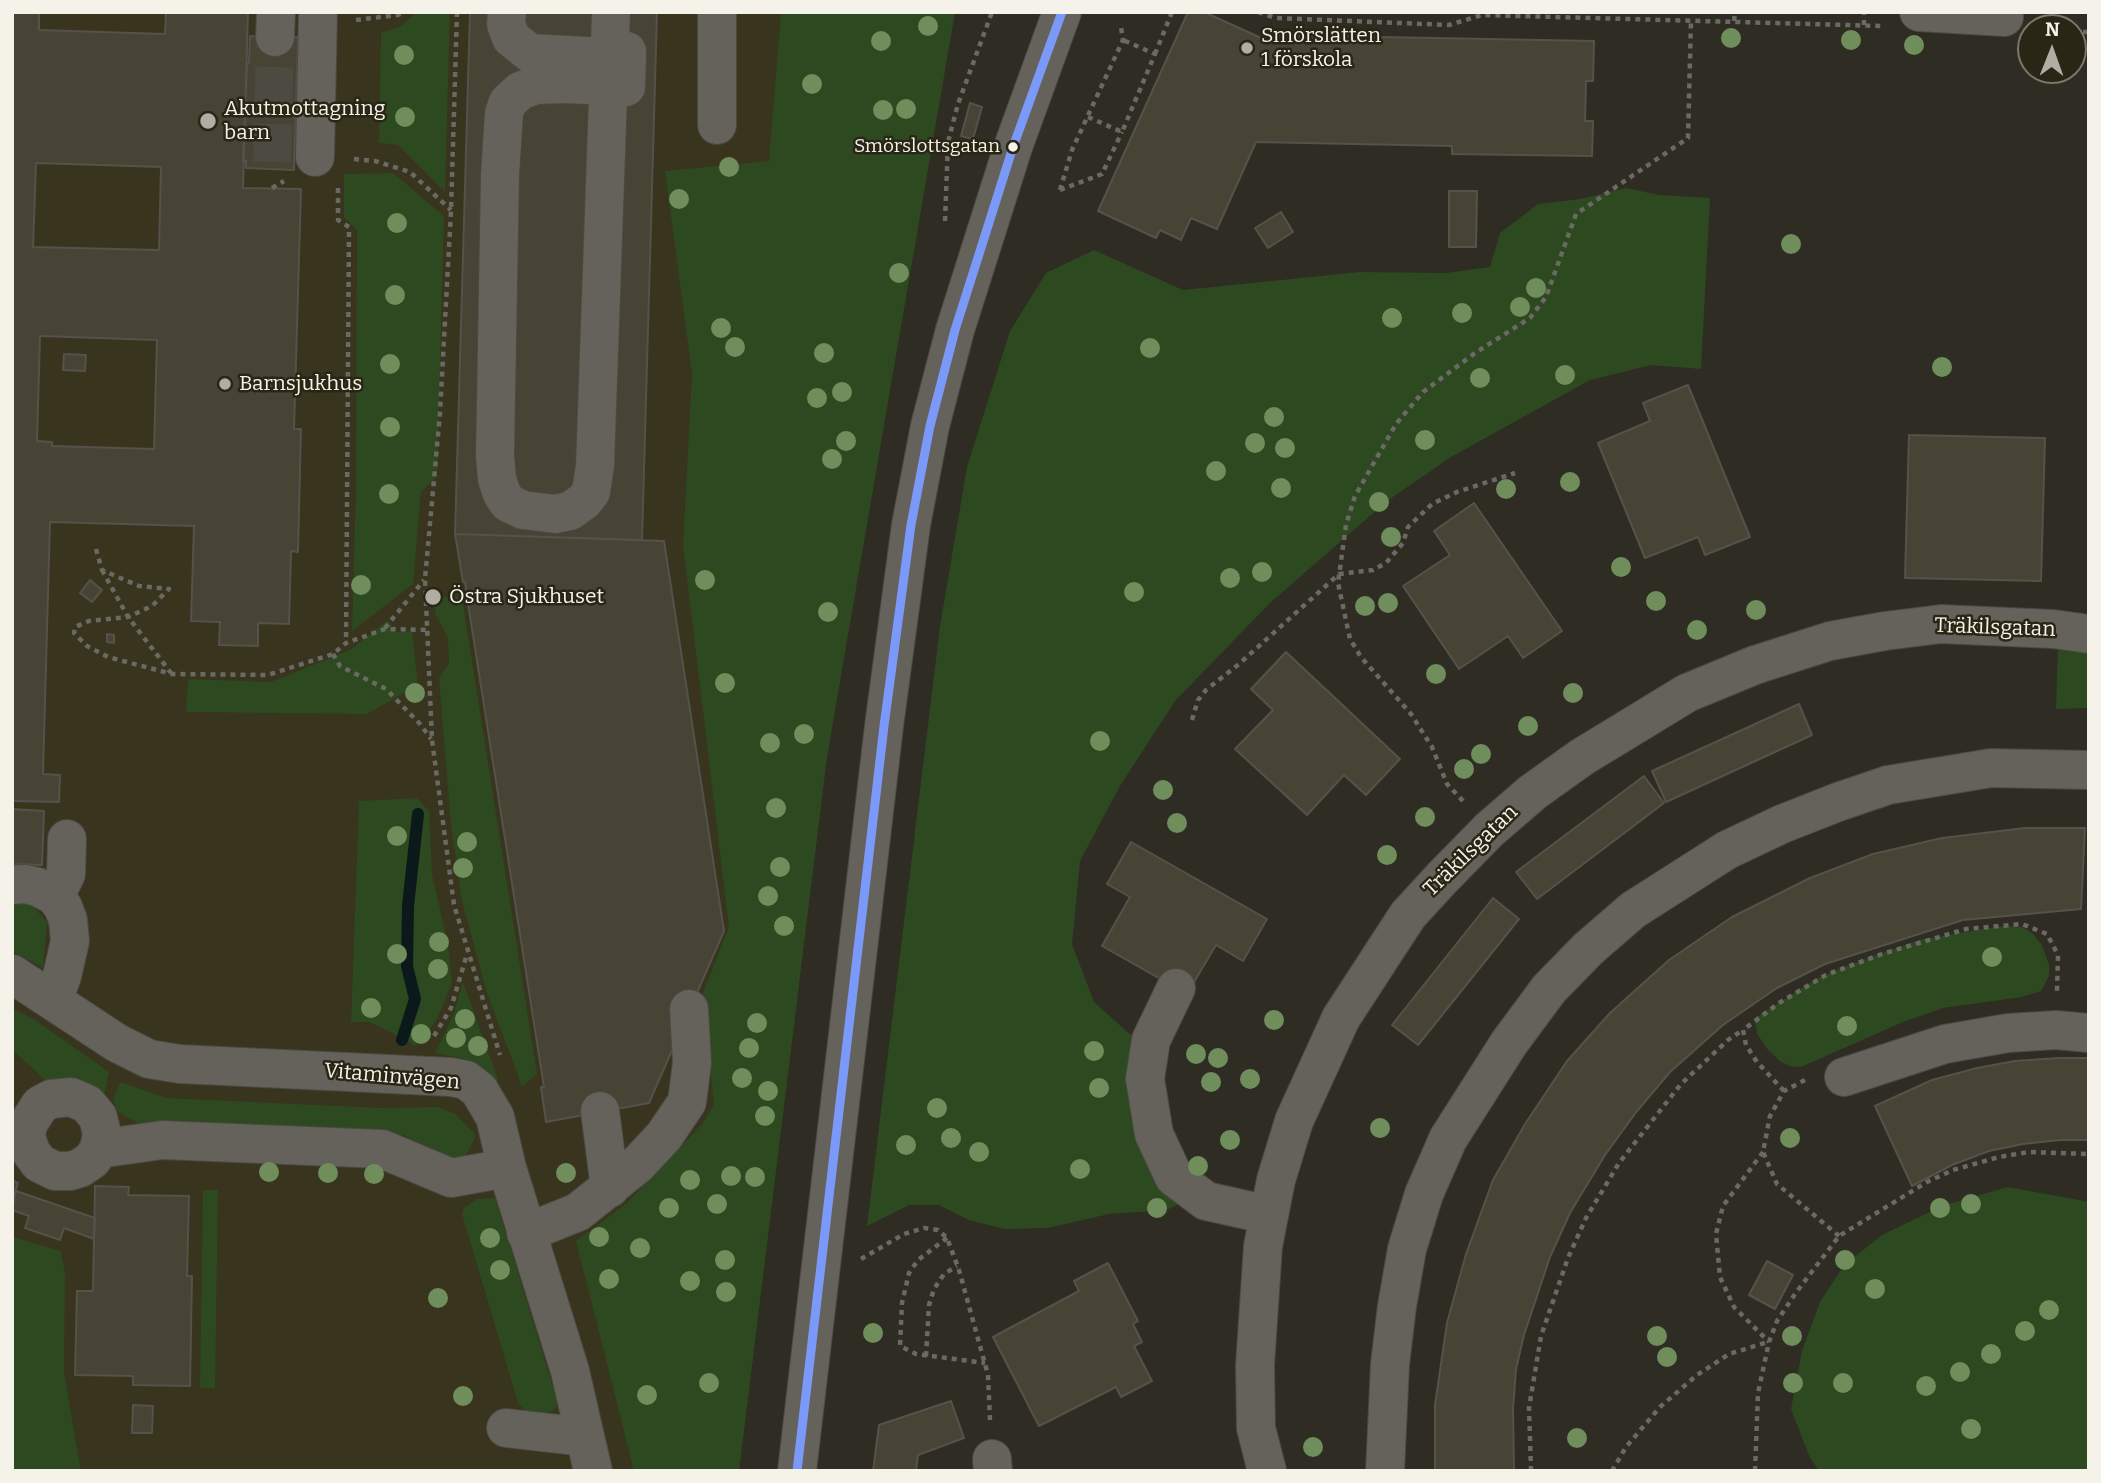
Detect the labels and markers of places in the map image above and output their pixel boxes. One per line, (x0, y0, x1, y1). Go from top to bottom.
place label: Smörslätten 1 förskola (1261, 23, 1381, 73)
marker: Smörslätten 1 förskola (1239, 40, 1255, 56)
place label: Akutmottagning barn (224, 96, 385, 146)
marker: Akutmottagning barn (198, 111, 218, 131)
place label: Smörslottsgatan (854, 136, 1000, 158)
marker: Smörslottsgatan (1006, 140, 1020, 154)
place label: Barnsjukhus (239, 371, 362, 397)
marker: Barnsjukhus (217, 376, 233, 392)
place label: Östra Sjukhuset (449, 584, 604, 610)
marker: Östra Sjukhuset (423, 587, 443, 607)

